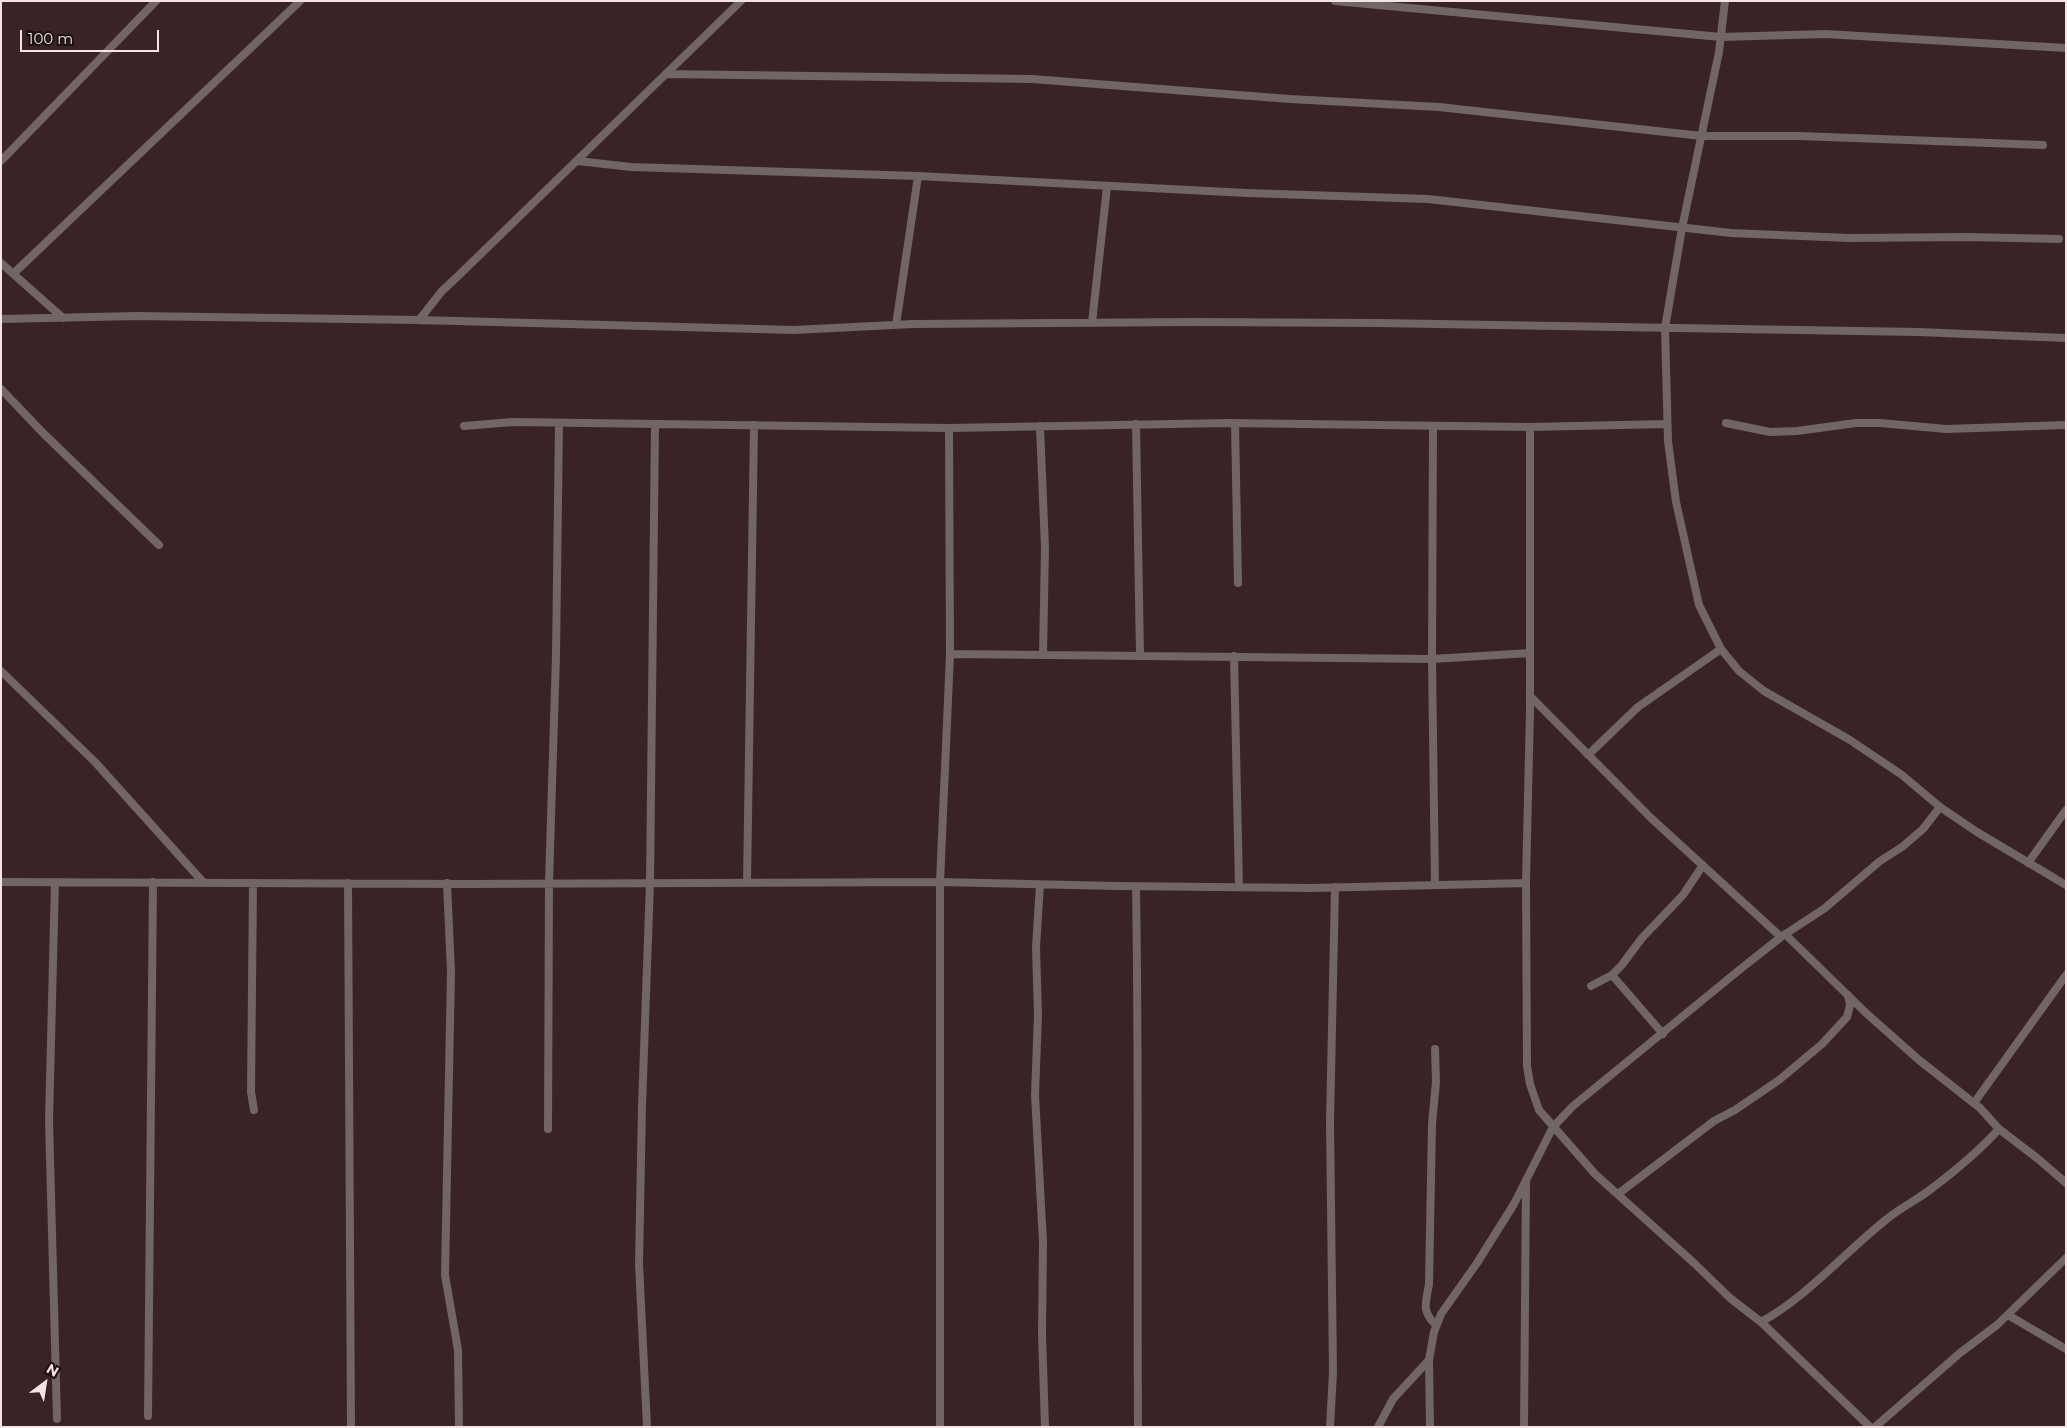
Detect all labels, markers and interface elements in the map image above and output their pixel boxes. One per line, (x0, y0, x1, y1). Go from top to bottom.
scale bar (22, 20, 161, 52)
text: 100 m (28, 29, 73, 48)
north arrow (20, 1358, 70, 1408)
text: N (43, 1360, 62, 1381)

